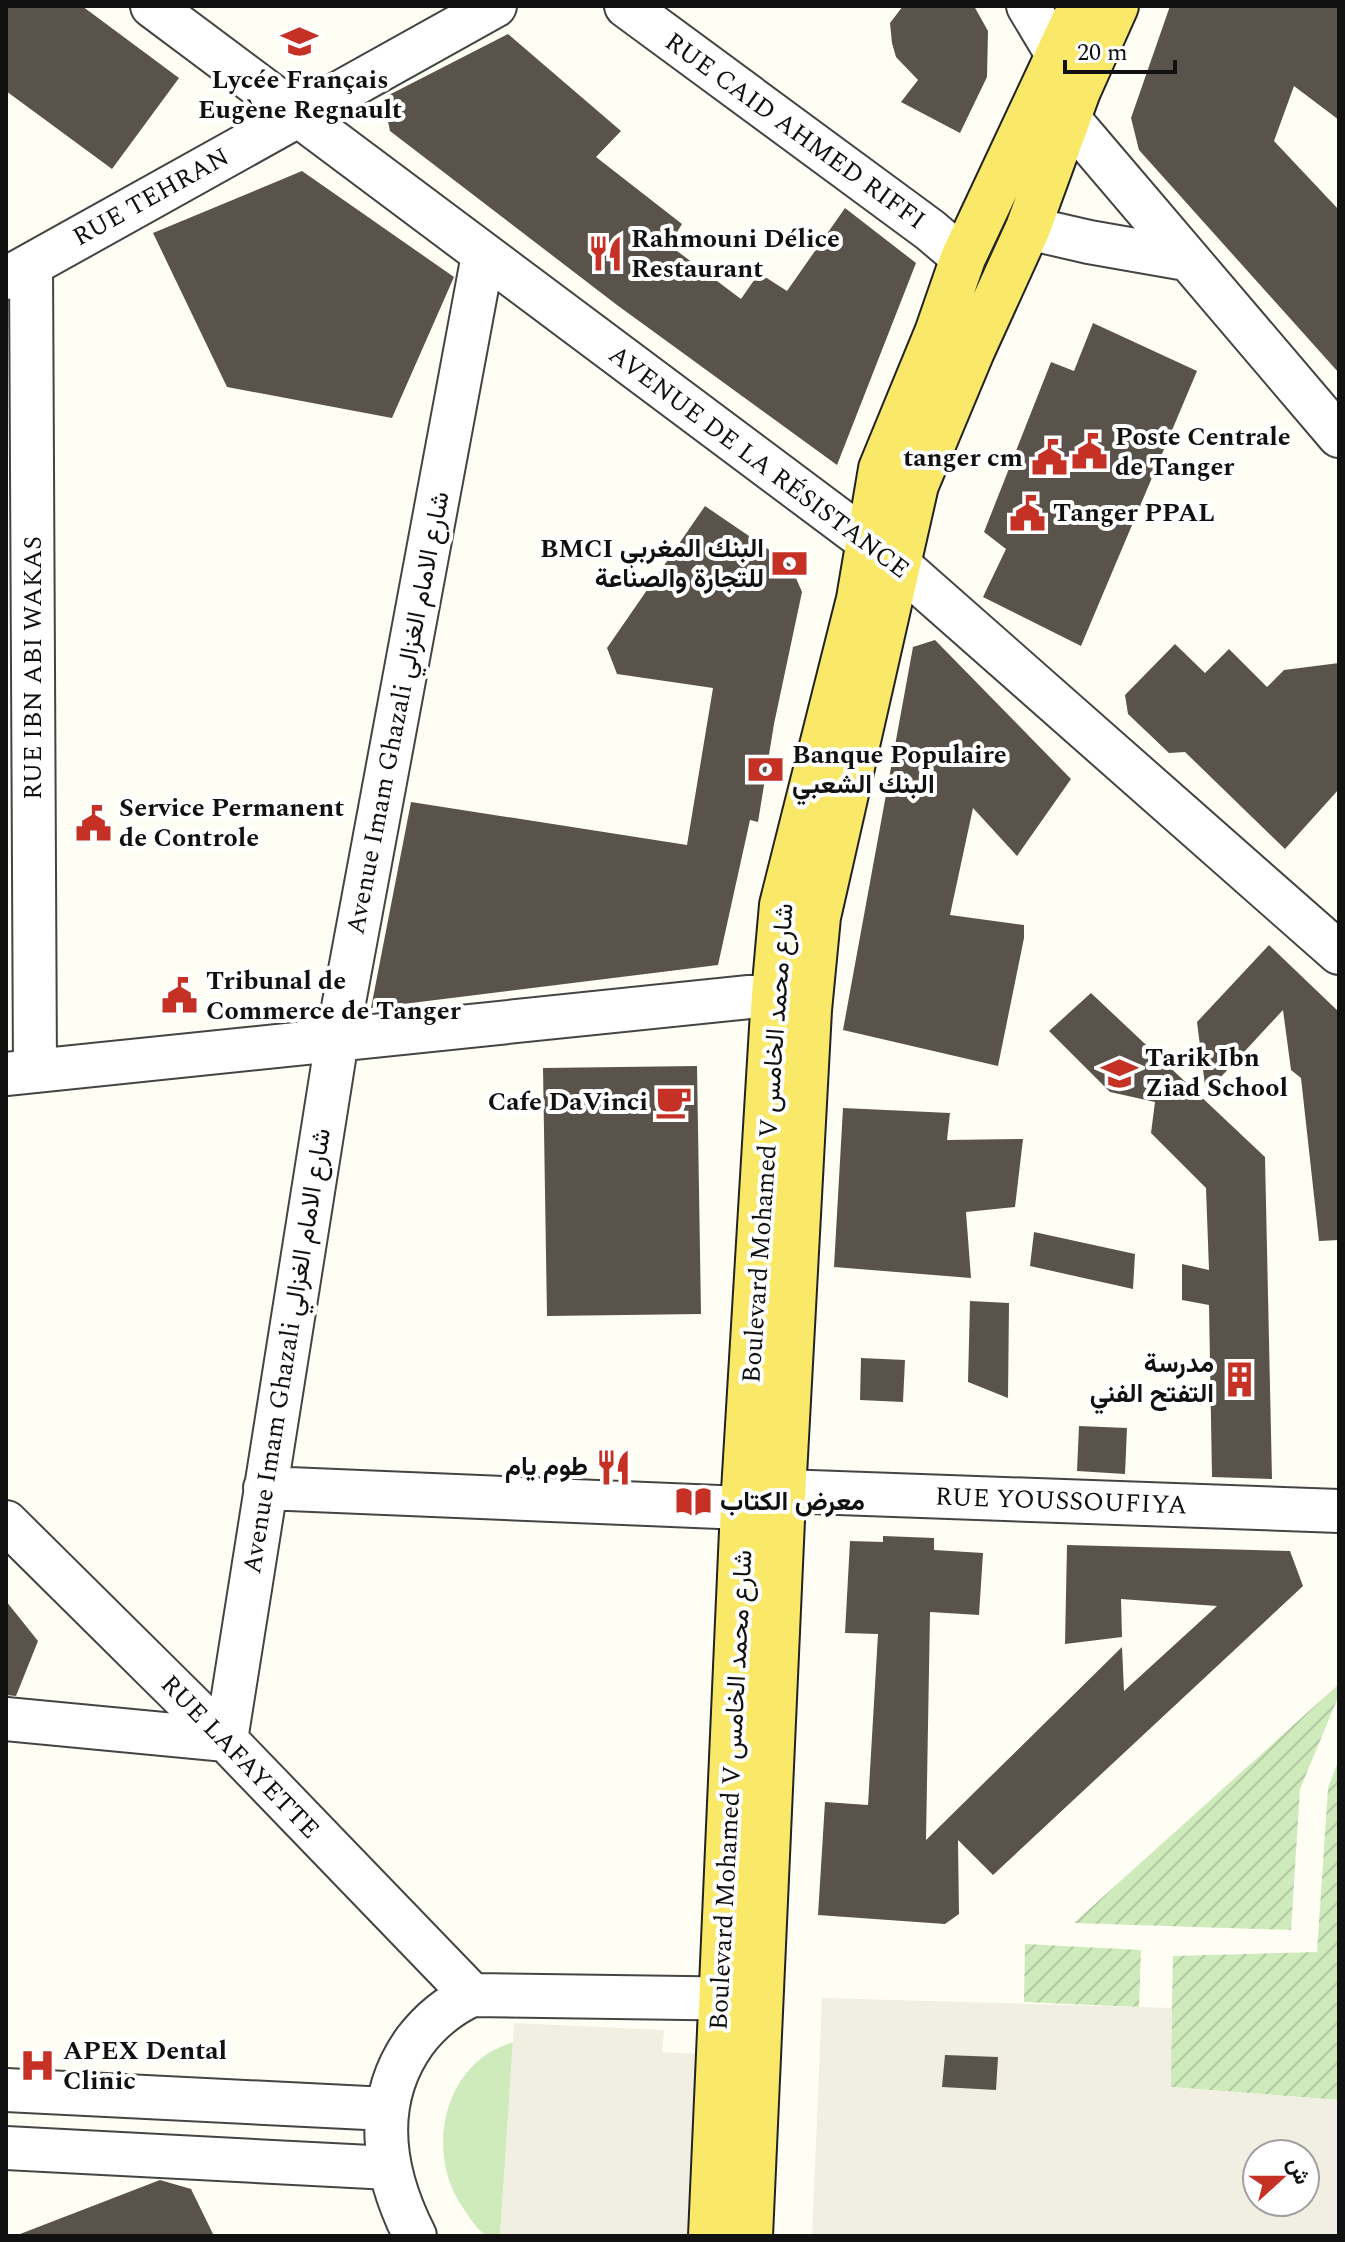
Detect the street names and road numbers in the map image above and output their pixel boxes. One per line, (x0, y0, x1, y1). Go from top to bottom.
street label: RUE CAID AHMED RIFFI (656, 22, 934, 240)
street label: RUE TEHRAN (65, 137, 237, 257)
street label: AVENUE DE LA RÉSISTANCE (600, 335, 918, 589)
street label: Avenue Imam Ghazali شارع الامام الغزالي (335, 488, 461, 938)
street label: RUE IBN ABI WAKAS (13, 536, 53, 800)
street label: Boulevard Mohamed V شارع محمد الخامس (731, 902, 805, 1384)
street label: Avenue Imam Ghazali شارع الامام الغزالي (232, 1125, 342, 1577)
street label: RUE YOUSSOUFIYA (934, 1477, 1188, 1525)
street label: Boulevard Mohamed V شارع محمد الخامس (698, 1549, 764, 2031)
street label: RUE LAFAYETTE (151, 1666, 329, 1848)

